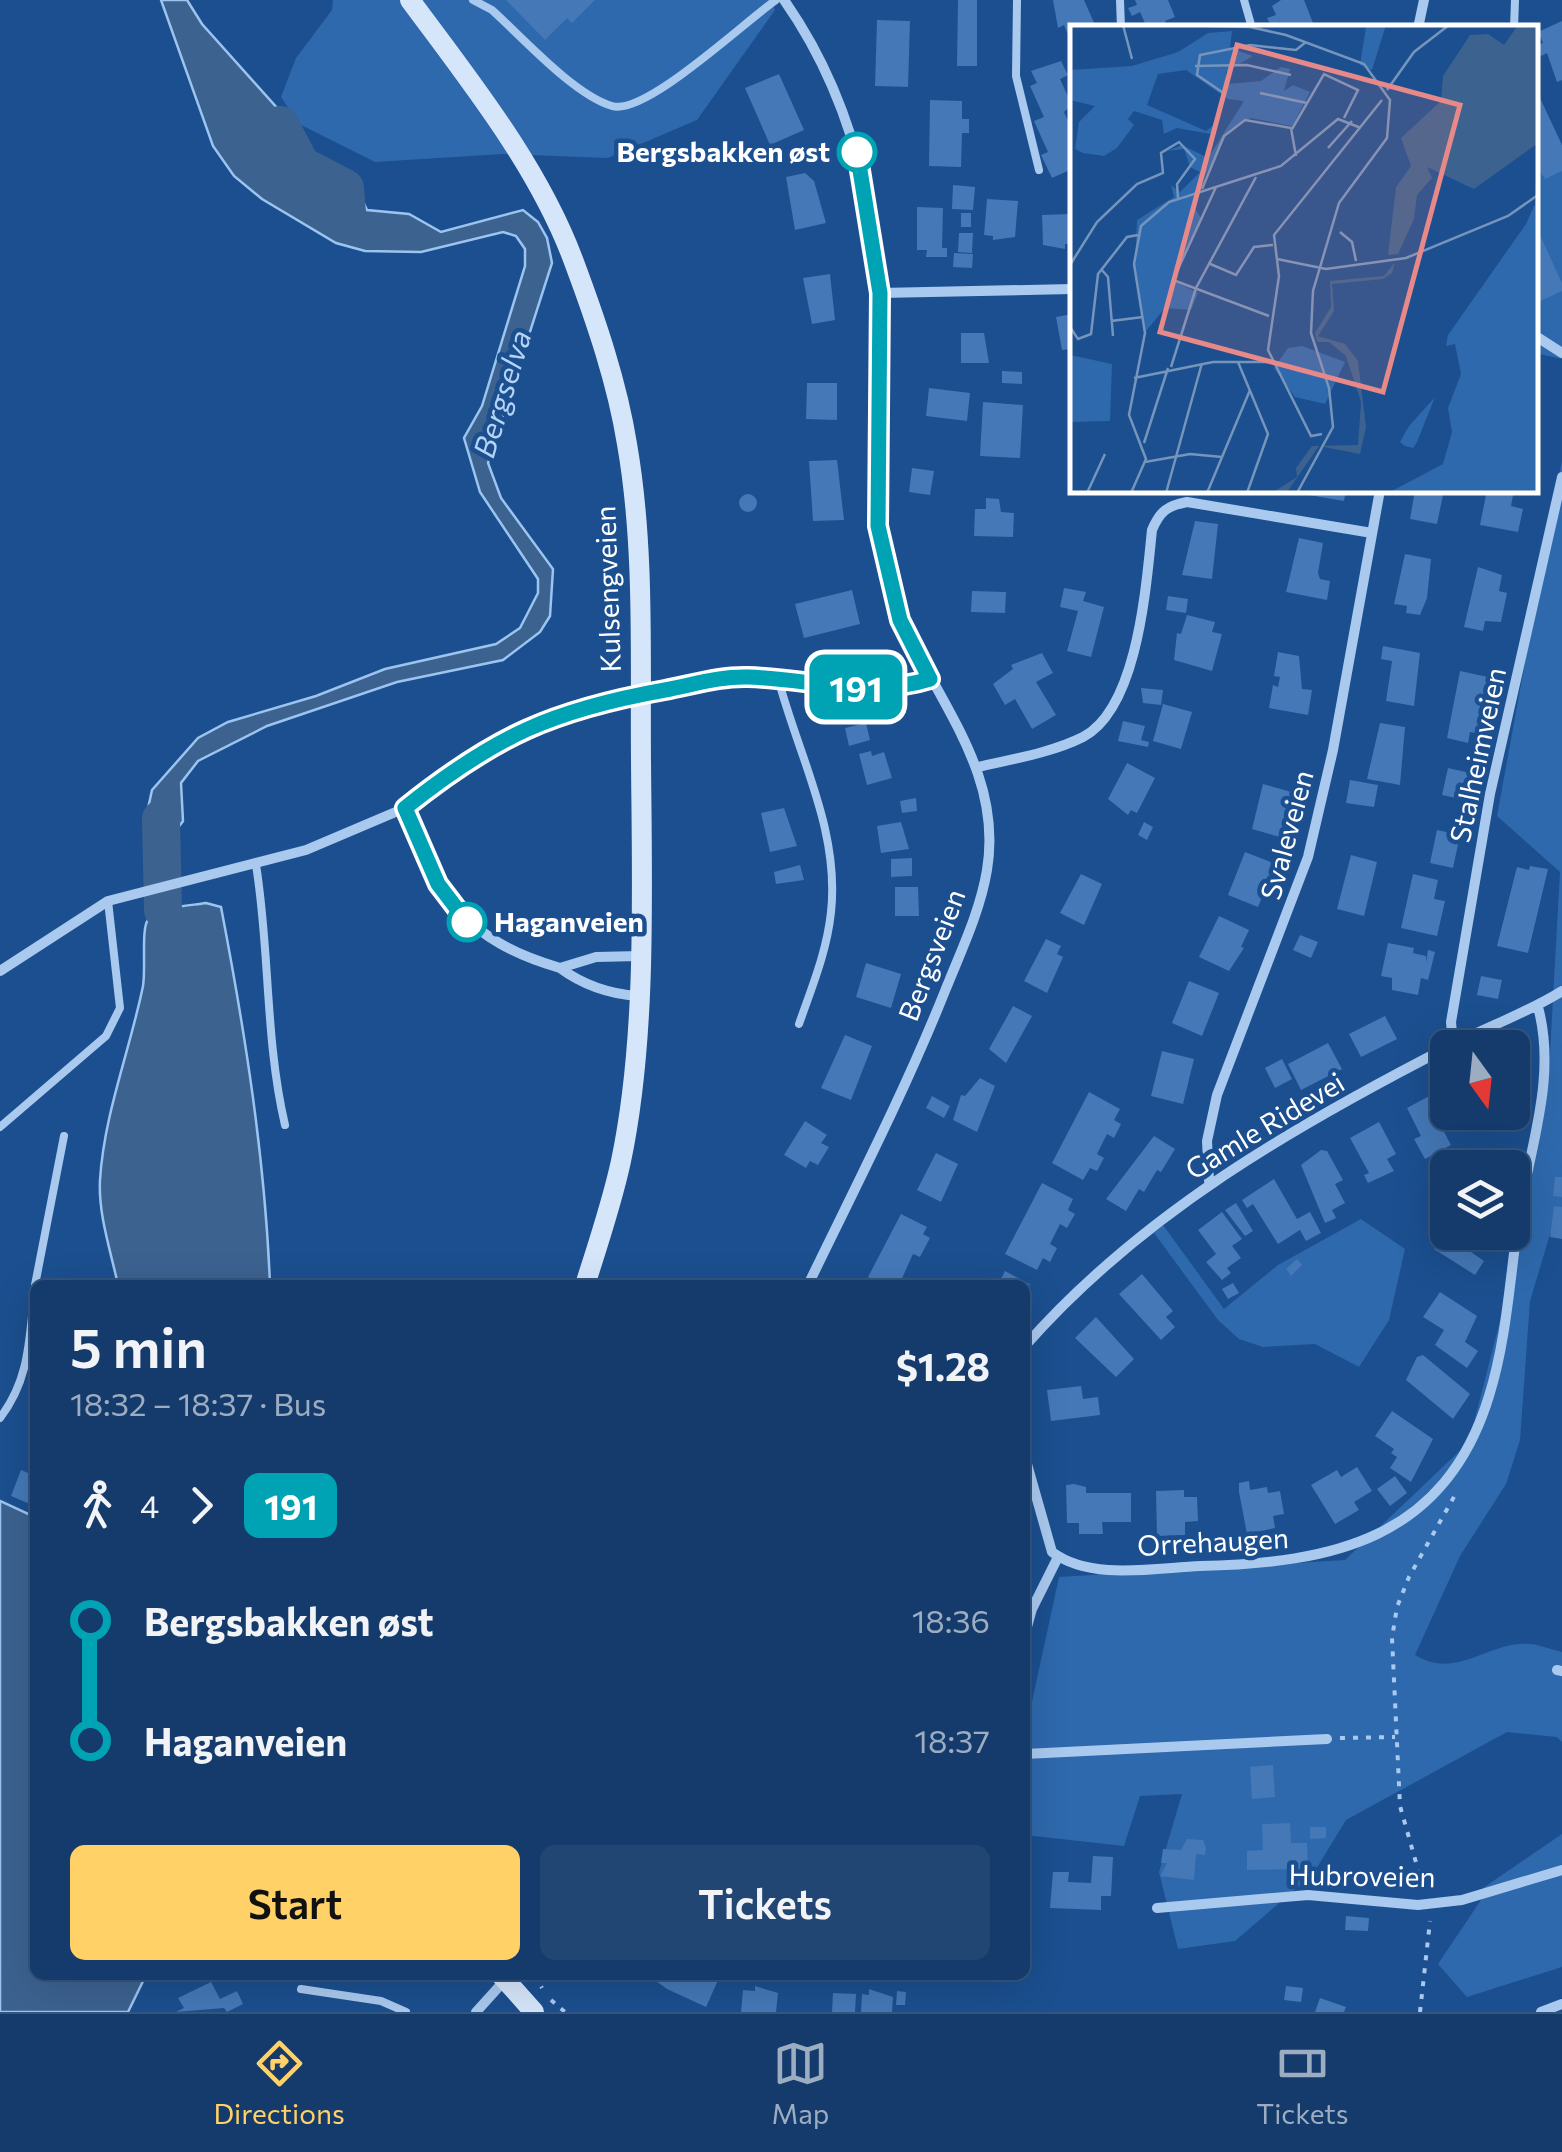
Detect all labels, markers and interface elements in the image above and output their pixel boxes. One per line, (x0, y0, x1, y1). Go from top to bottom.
inset map (1070, 25, 1537, 492)
marker: Bergsbakken øst (838, 133, 876, 171)
place label: Bergsbakken øst (617, 134, 830, 168)
water label: Bergselva (464, 325, 537, 461)
street label: Kulsengveien (587, 505, 627, 673)
line badge: 191 (798, 654, 914, 720)
street label: Stalheimveien (1442, 664, 1512, 845)
text: 191 (829, 666, 883, 709)
street label: Svaleveien (1252, 766, 1320, 903)
street label: Bergsveien (890, 884, 972, 1025)
marker: Haganveien (448, 903, 486, 941)
place label: Haganveien (494, 904, 644, 938)
north arrow (1430, 1030, 1530, 1130)
map controls (1430, 1030, 1530, 1250)
street label: Gamle Ridevei (1179, 1064, 1350, 1186)
button: layers (1430, 1150, 1530, 1250)
text: 5 min (70, 1312, 207, 1379)
text: $1.28 (896, 1342, 990, 1389)
text: 18:32 – 18:37 · Bus (70, 1383, 326, 1423)
icon: walk (70, 1478, 125, 1533)
icon: forward (174, 1478, 229, 1533)
text: 191 (264, 1484, 317, 1527)
text: 4 (140, 1485, 159, 1525)
street label: Orrehaugen (1136, 1520, 1290, 1562)
text: Bergsbakken øst (144, 1597, 434, 1644)
text: 18:36 (912, 1600, 990, 1640)
text: Haganveien (144, 1717, 347, 1764)
text: 18:37 (914, 1720, 990, 1760)
button: Start (70, 1845, 520, 1960)
button: Tickets (540, 1845, 990, 1960)
street label: Hubroveien (1288, 1857, 1436, 1893)
tab: Directions (213, 2036, 345, 2130)
tab: Map (772, 2036, 829, 2130)
tab: Tickets (1256, 2036, 1349, 2130)

